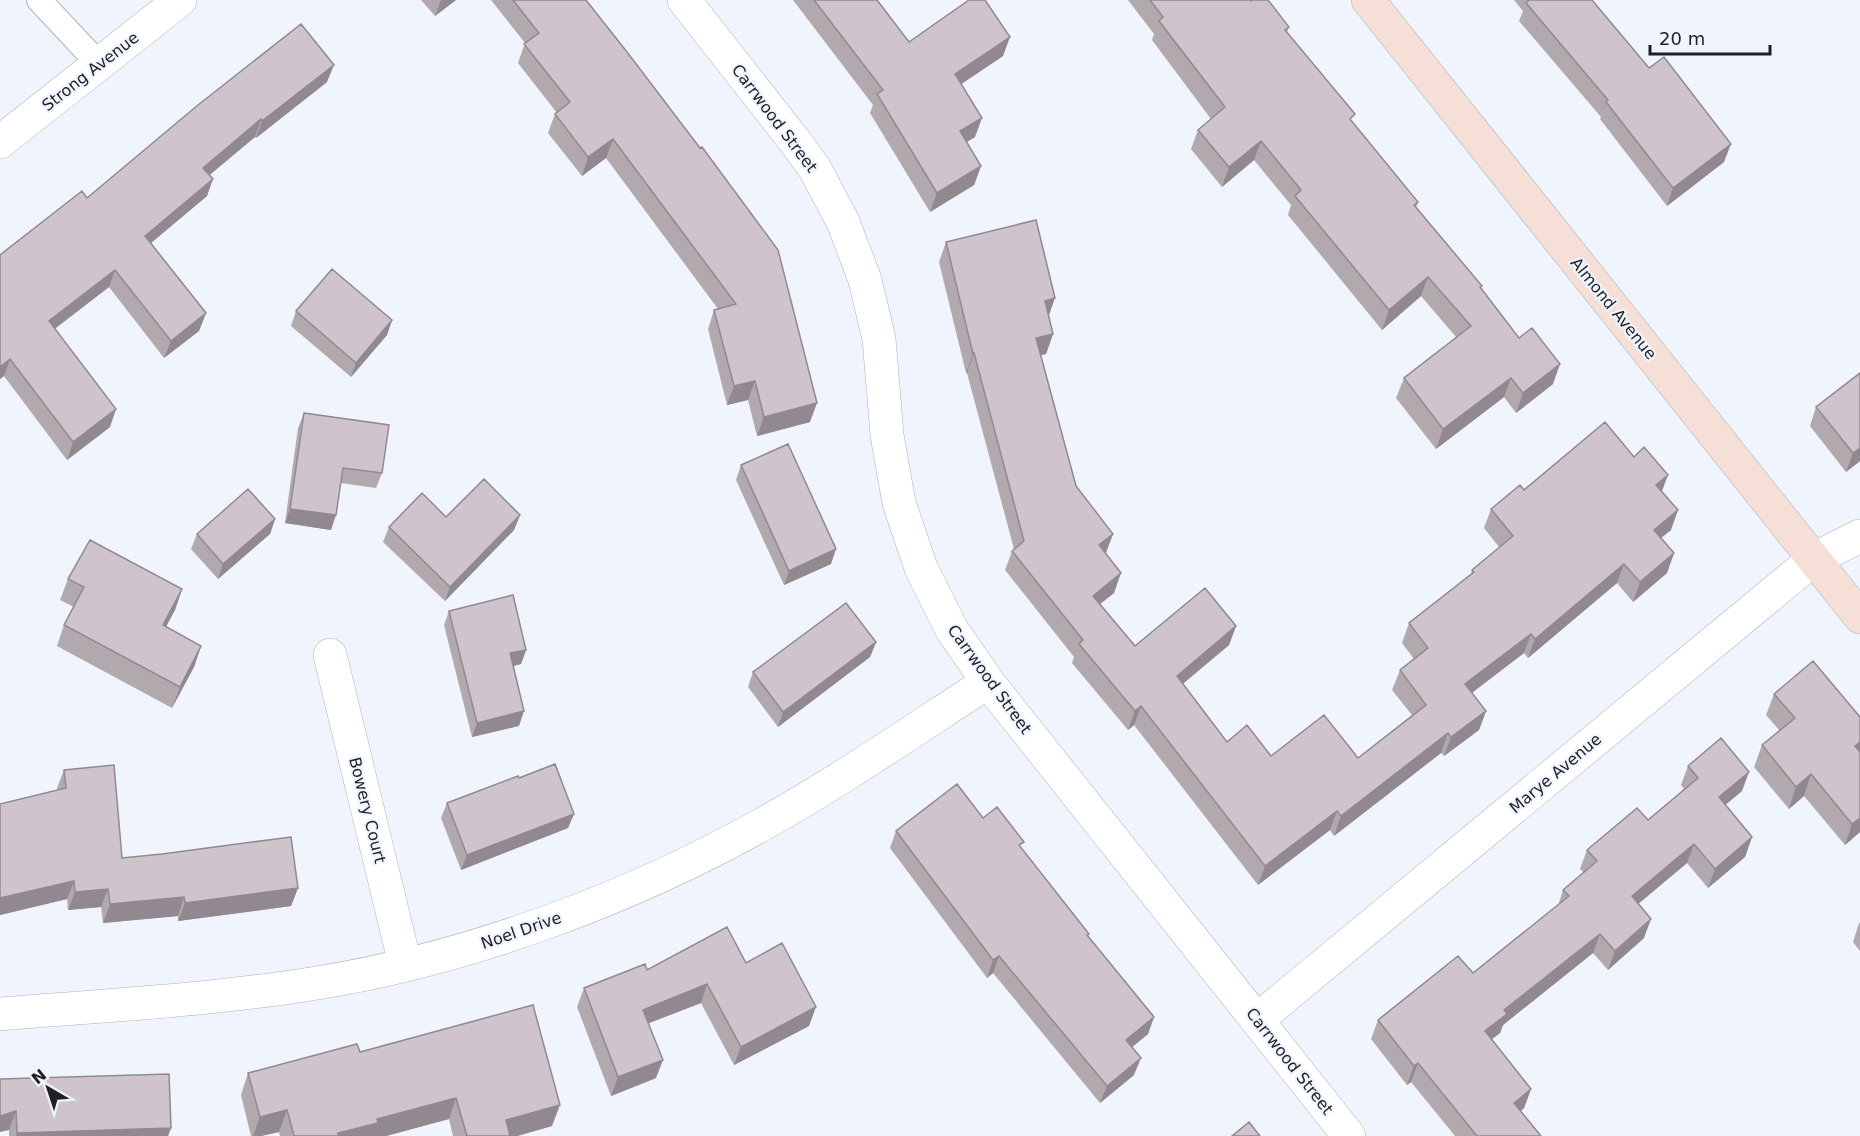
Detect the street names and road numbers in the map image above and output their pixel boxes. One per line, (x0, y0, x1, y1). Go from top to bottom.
street label: Strong Avenue (38, 28, 142, 115)
street label: Carrwood Street (728, 61, 821, 176)
street label: Almond Avenue (1567, 254, 1661, 363)
street label: Carrwood Street (944, 621, 1036, 738)
street label: Marye Avenue (1506, 729, 1605, 817)
street label: Bowery Court (345, 755, 390, 865)
street label: Noel Drive (478, 908, 564, 953)
street label: Carrwood Street (1242, 1004, 1337, 1119)

